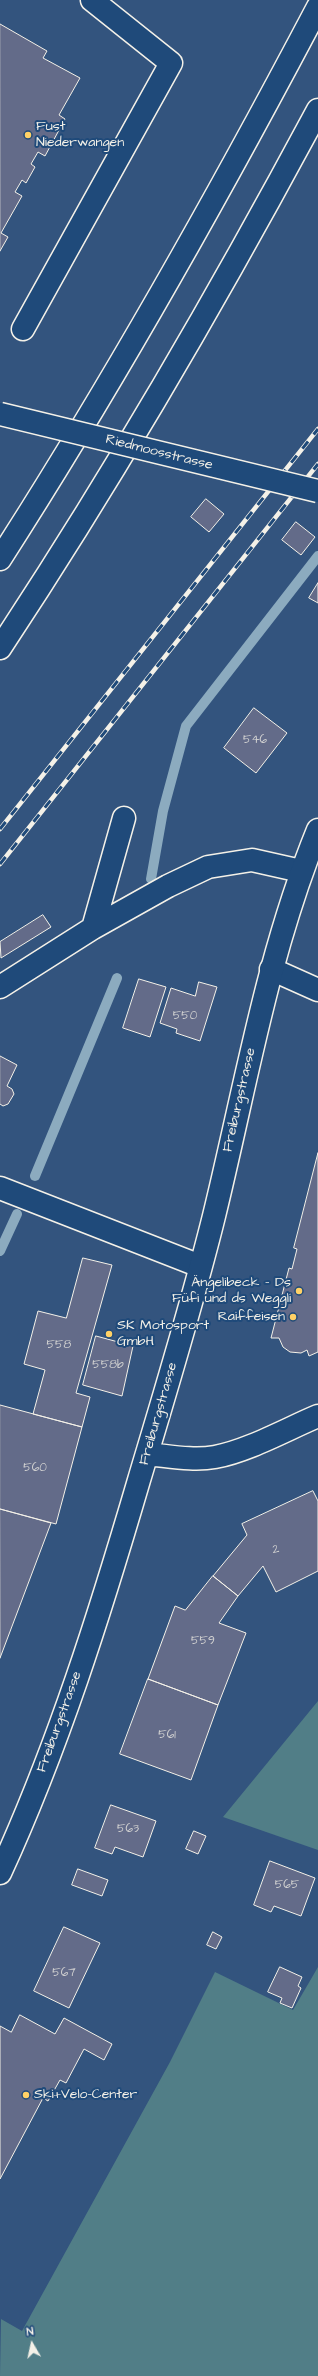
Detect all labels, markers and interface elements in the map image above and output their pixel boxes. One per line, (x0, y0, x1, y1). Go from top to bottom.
place label: Fust Niederwangen (36, 119, 124, 152)
marker: Fust Niederwangen (23, 130, 33, 140)
street label: Riedmoosstrasse (104, 432, 214, 474)
house number: 546 (243, 733, 267, 747)
house number: 550 (173, 1009, 197, 1023)
street label: Freiburgstrasse (220, 1046, 260, 1154)
place label: Ängelibeck - Ds Füfi und ds Weggli (172, 1275, 291, 1308)
marker: Ängelibeck - Ds Füfi und ds Weggli (294, 1286, 304, 1296)
place label: Raiffeisen (218, 1309, 285, 1325)
marker: Raiffeisen (288, 1312, 298, 1322)
place label: SK Motosport GmbH (117, 1318, 209, 1350)
marker: SK Motosport GmbH (104, 1329, 114, 1339)
house number: 558 (47, 1338, 71, 1352)
house number: 558b (92, 1358, 124, 1372)
street label: Freiburgstrasse (136, 1361, 182, 1467)
house number: 560 (23, 1461, 47, 1475)
house number: 2 (273, 1543, 279, 1557)
house number: 559 (191, 1634, 215, 1648)
street label: Freiburgstrasse (34, 1669, 86, 1775)
house number: 561 (158, 1728, 176, 1742)
house number: 563 (117, 1822, 139, 1836)
house number: 565 (275, 1878, 299, 1892)
house number: 567 (52, 1966, 76, 1980)
place label: Ski+Velo-Center (34, 2087, 137, 2103)
marker: Ski+Velo-Center (21, 2090, 31, 2100)
north arrow (12, 2324, 52, 2364)
text: N (25, 2324, 35, 2340)

